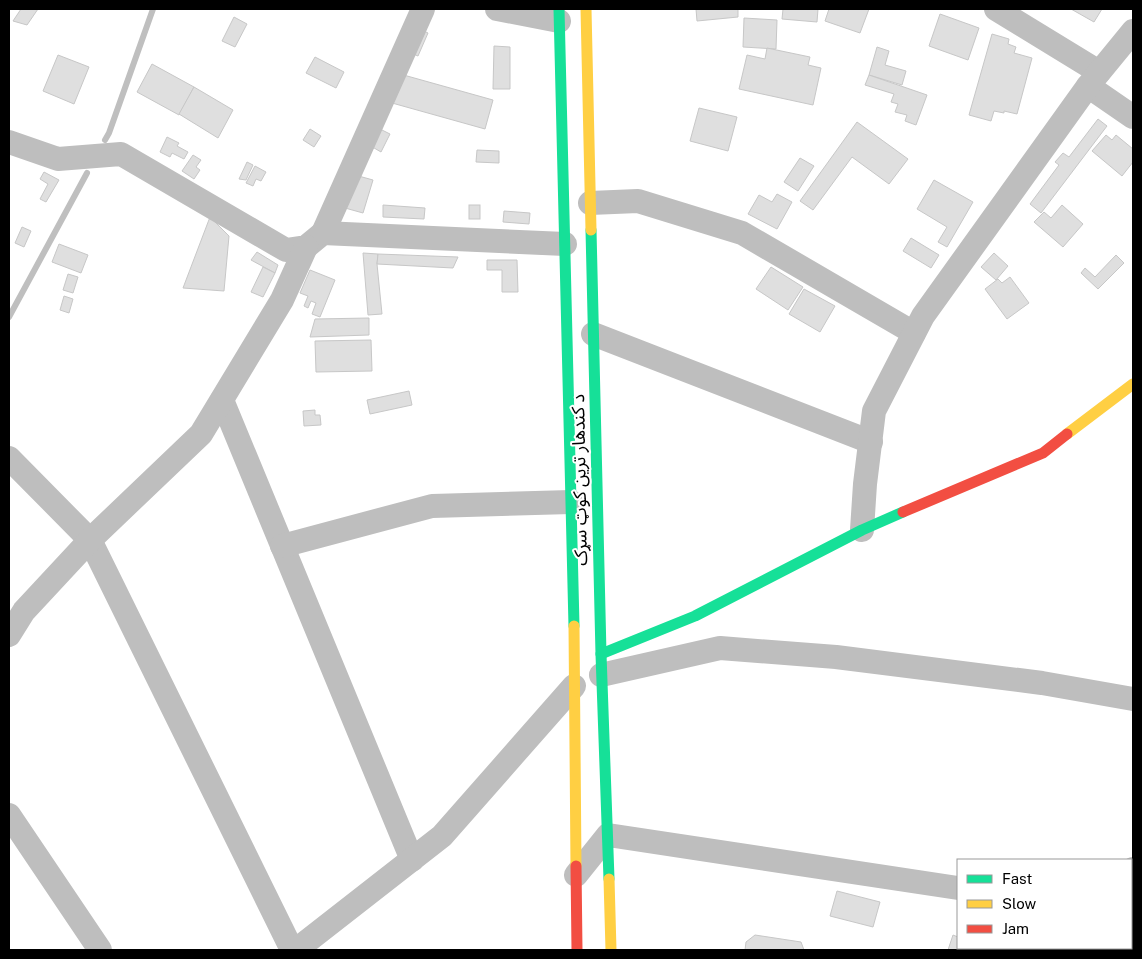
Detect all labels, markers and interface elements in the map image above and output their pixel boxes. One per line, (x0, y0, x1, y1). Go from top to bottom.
street label: د کندهار ترين کوټ سړک (567, 394, 592, 566)
legend (957, 859, 1132, 949)
text: Fast (1002, 870, 1032, 887)
text: Slow (1002, 895, 1037, 912)
text: Jam (1002, 920, 1029, 937)

